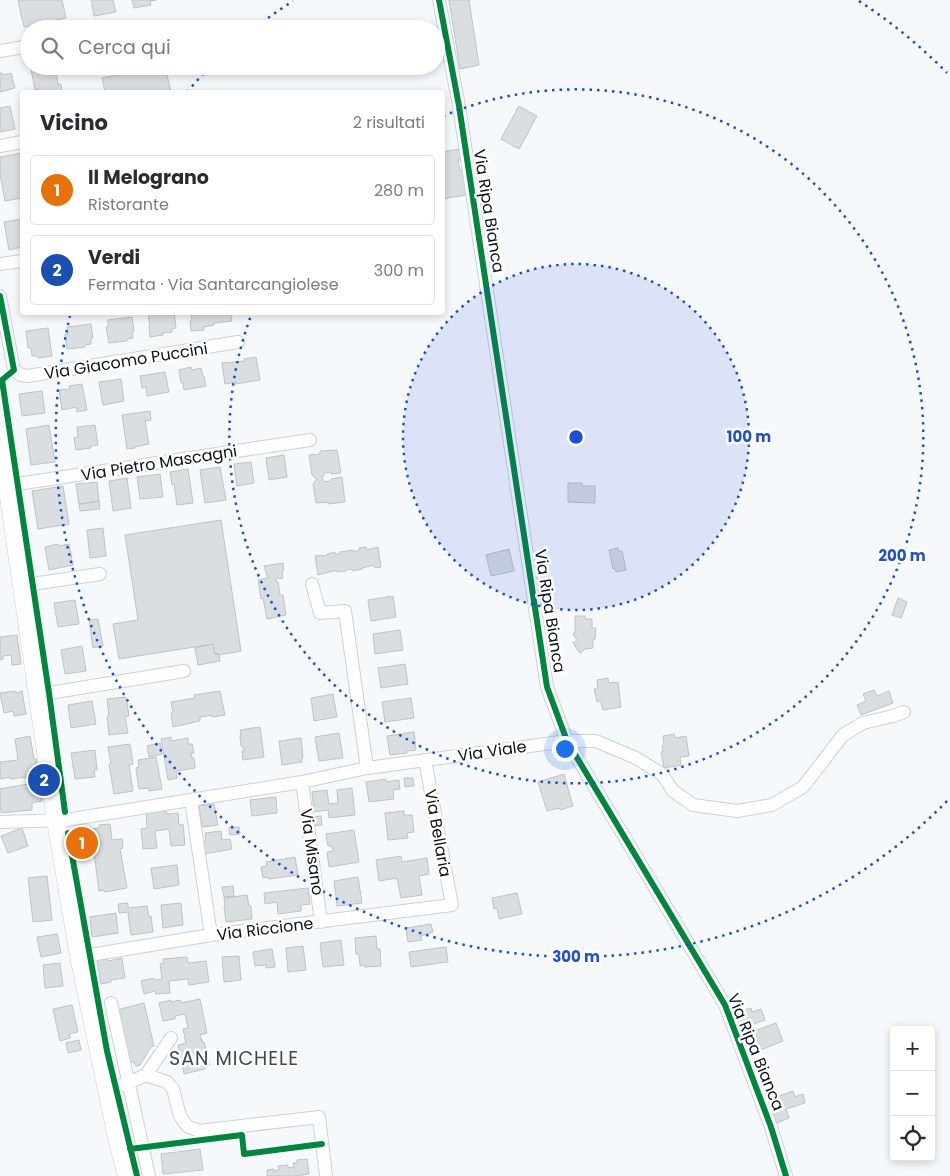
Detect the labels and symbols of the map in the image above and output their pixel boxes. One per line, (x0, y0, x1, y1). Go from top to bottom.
street label: Via Ripa Bianca (468, 148, 510, 274)
street label: Via Giacomo Puccini (43, 337, 209, 385)
text: 100 m (727, 426, 771, 447)
centre of rings (567, 428, 585, 446)
street label: Via Pietro Mascagni (79, 439, 239, 487)
text: 200 m (878, 545, 926, 566)
street label: Via Ripa Bianca (529, 548, 571, 674)
street label: Via Viale (456, 735, 528, 767)
your location (552, 736, 578, 762)
pin: 2 (28, 761, 60, 799)
street label: Via Bellaria (419, 787, 457, 879)
street label: Via Misano (295, 807, 329, 897)
pin: 1 (66, 824, 98, 862)
street label: Via Riccione (215, 912, 315, 946)
text: 300 m (552, 946, 600, 967)
street label: Via Ripa Bianca (722, 990, 790, 1114)
district label: SAN MICHELE (169, 1045, 299, 1072)

